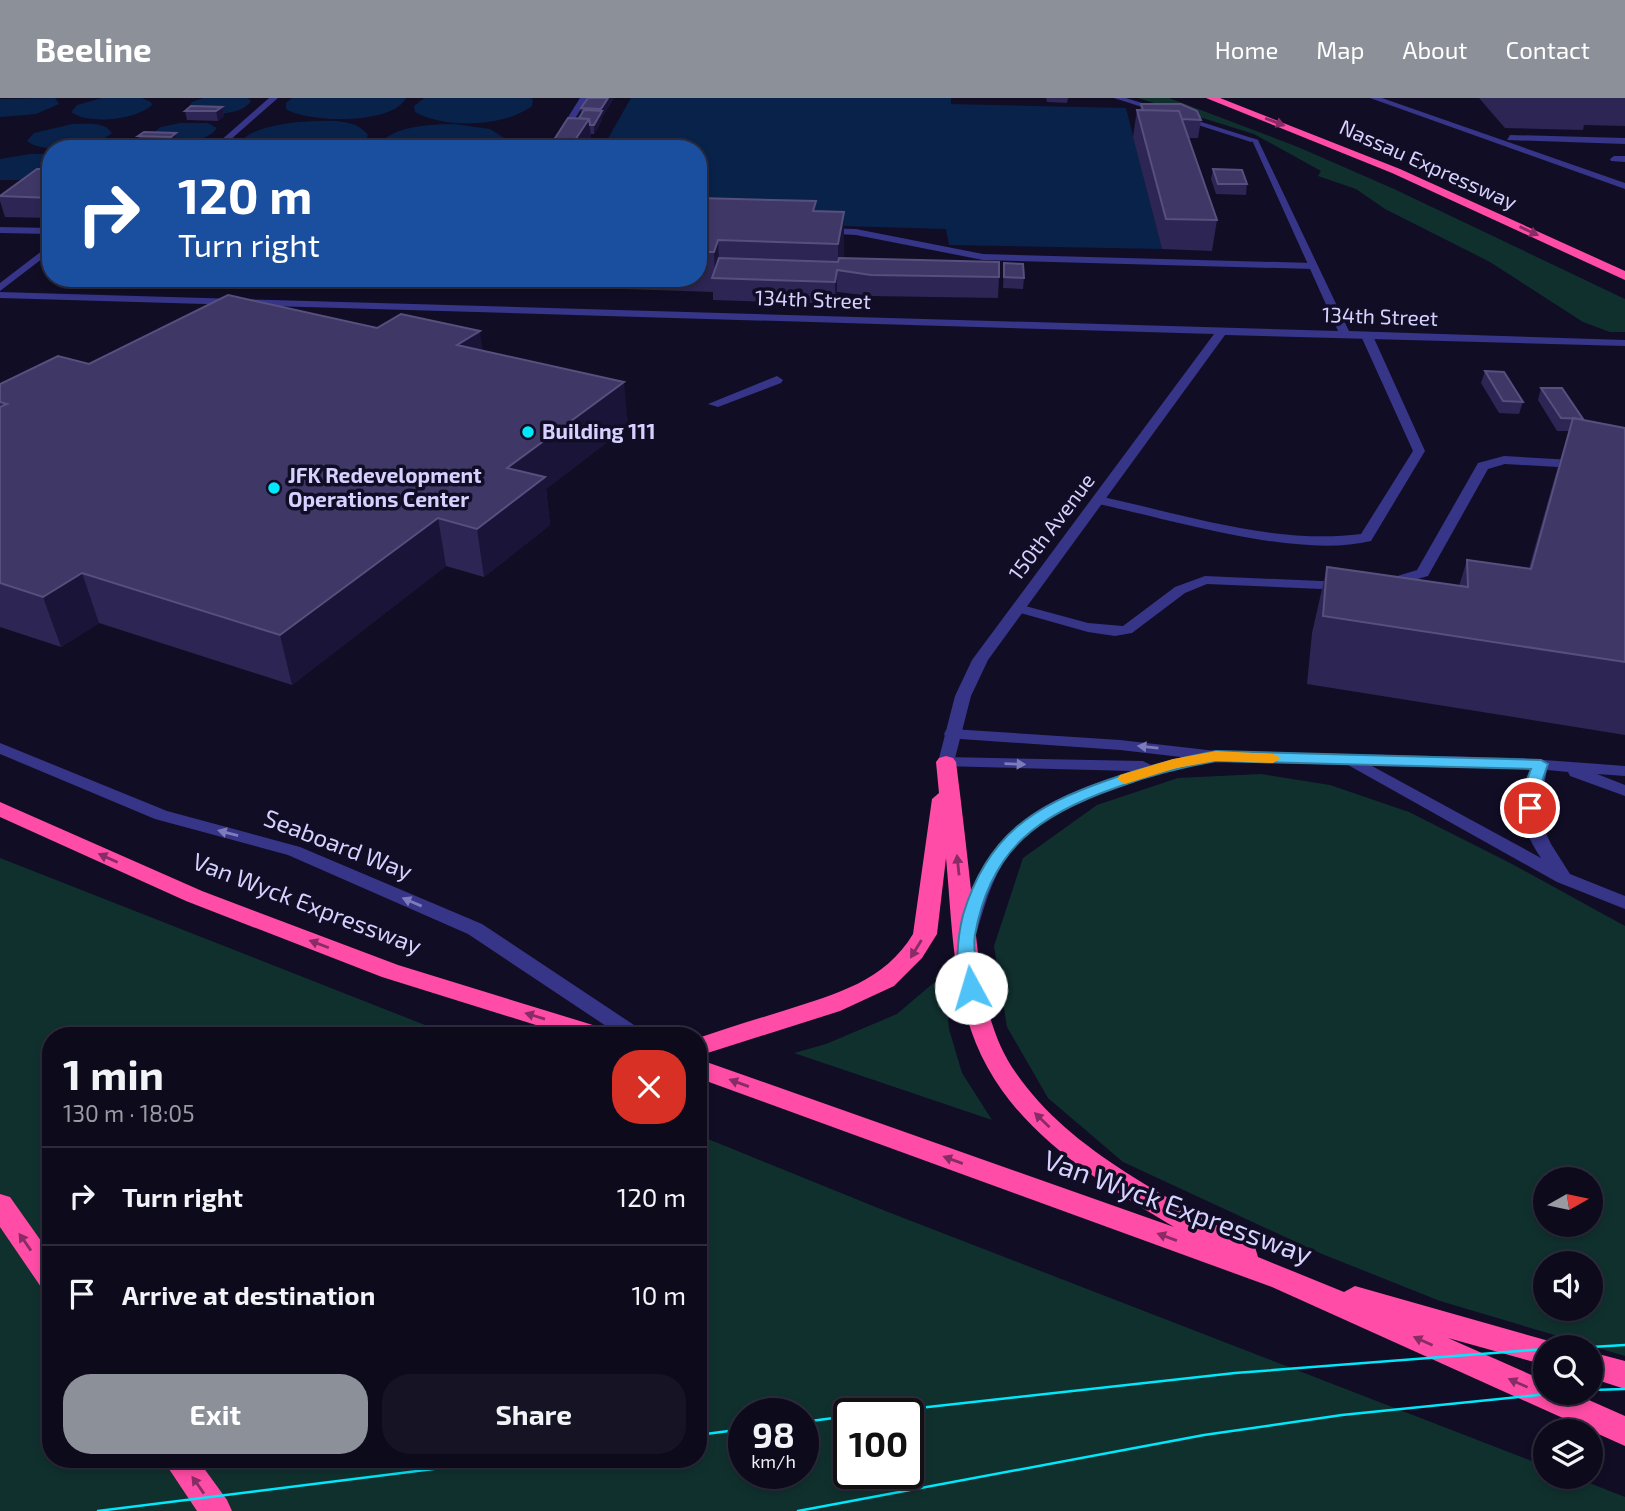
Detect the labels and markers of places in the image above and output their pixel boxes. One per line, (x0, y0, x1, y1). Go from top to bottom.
place label: Building 111 (542, 418, 655, 443)
marker: Building 111 (520, 424, 536, 440)
place label: JFK Redevelopment Operations Center (288, 462, 482, 511)
marker: JFK Redevelopment Operations Center (266, 480, 282, 496)
pin (1500, 778, 1560, 838)

